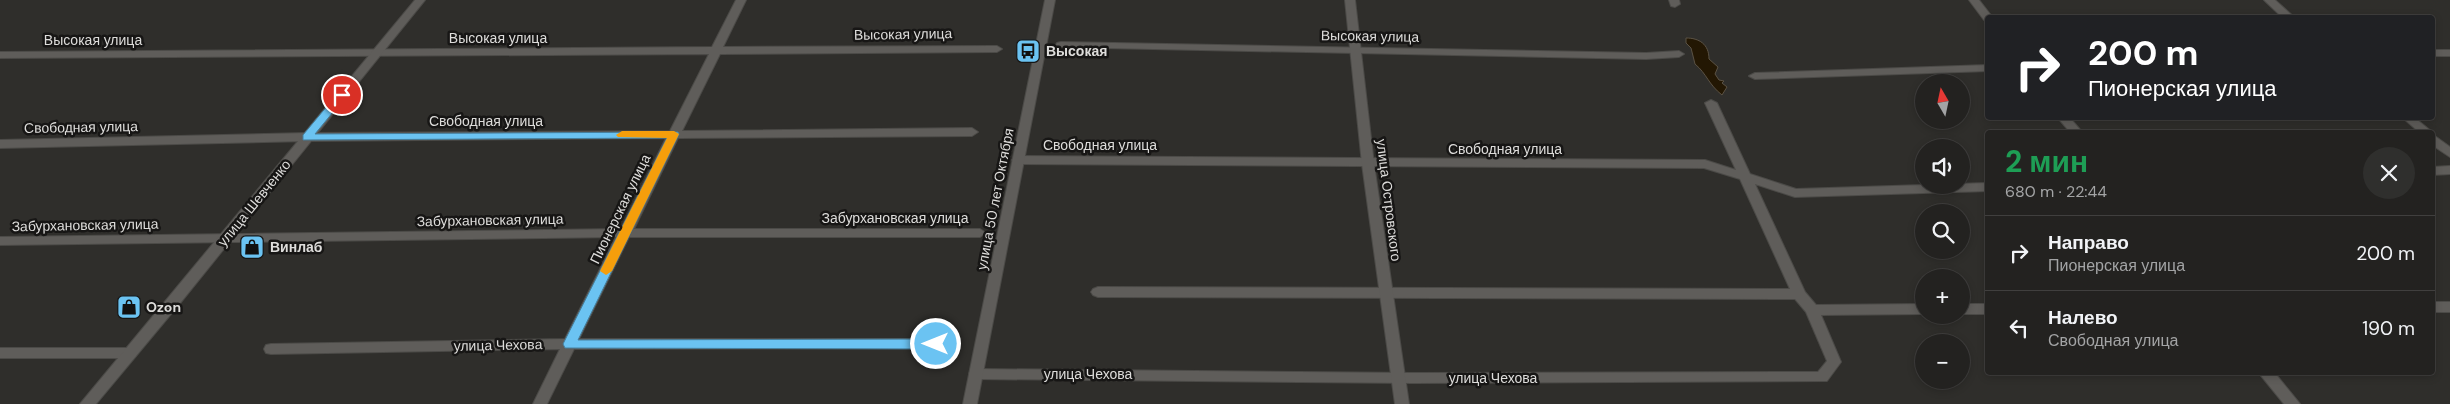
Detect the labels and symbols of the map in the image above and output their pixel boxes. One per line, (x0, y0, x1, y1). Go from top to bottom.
street label: Высокая улица (854, 24, 953, 44)
street label: Высокая улица (1321, 26, 1420, 46)
street label: Высокая улица (449, 29, 547, 47)
street label: Высокая улица (44, 31, 142, 49)
bus stop icon: Высокая (1015, 38, 1041, 64)
place label: Высокая (1046, 42, 1107, 60)
pin (321, 74, 363, 116)
north arrow (1915, 74, 1970, 129)
street label: Свободная улица (429, 112, 543, 130)
street label: Свободная улица (24, 117, 138, 137)
street label: улица 50 лет Октября (972, 127, 1018, 271)
street label: Свободная улица (1043, 136, 1157, 154)
street label: улица Островского (1373, 138, 1405, 262)
street label: Свободная улица (1448, 140, 1562, 158)
street label: Пионерская улица (586, 151, 654, 267)
street label: улица Шевченко (213, 156, 295, 250)
street label: Забурхановская улица (822, 209, 969, 227)
street label: Забурхановская улица (416, 210, 564, 230)
street label: Забурхановская улица (11, 215, 159, 235)
shop icon: Винлаб (239, 234, 265, 260)
place label: Винлаб (270, 238, 323, 256)
shop icon: Ozon (116, 294, 142, 320)
place label: Ozon (146, 298, 181, 316)
position arrow (909, 317, 961, 369)
street label: улица Чехова (453, 335, 543, 355)
street label: улица Чехова (1044, 365, 1133, 383)
street label: улица Чехова (1449, 369, 1538, 387)

